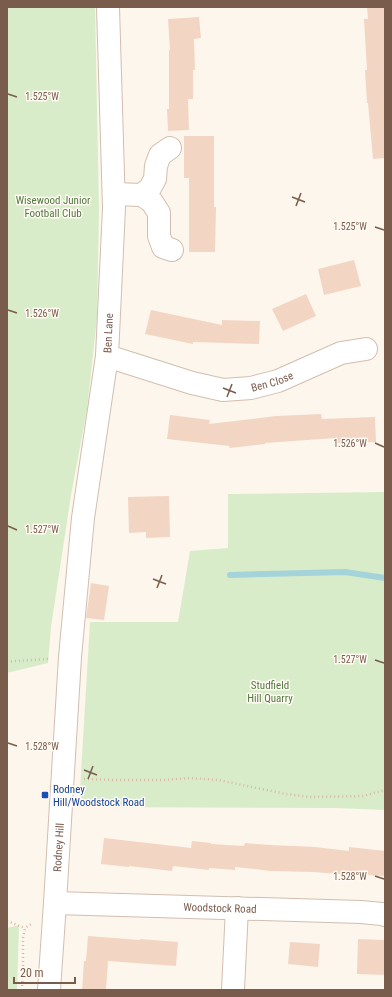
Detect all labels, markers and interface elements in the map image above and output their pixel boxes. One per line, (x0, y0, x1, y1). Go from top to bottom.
text: 1.525°W (25, 91, 59, 102)
park label: Wisewood Junior Football Club (16, 194, 91, 220)
text: 1.525°W (333, 221, 367, 232)
text: 1.526°W (25, 308, 59, 319)
street label: Ben Lane (101, 313, 116, 353)
street label: Ben Close (250, 369, 295, 394)
text: 1.526°W (333, 438, 367, 449)
text: 1.527°W (25, 524, 59, 535)
text: 1.527°W (333, 654, 367, 665)
park label: Studfield Hill Quarry (247, 679, 293, 705)
text: 1.528°W (25, 741, 59, 752)
place label: Rodney Hill/Woodstock Road (53, 783, 145, 809)
marker: Rodney Hill/Woodstock Road (40, 790, 50, 800)
street label: Rodney Hill (50, 823, 66, 872)
text: 1.528°W (333, 871, 367, 882)
street label: Woodstock Road (183, 900, 257, 915)
scale bar (14, 959, 75, 985)
text: 20 m (20, 966, 44, 980)

